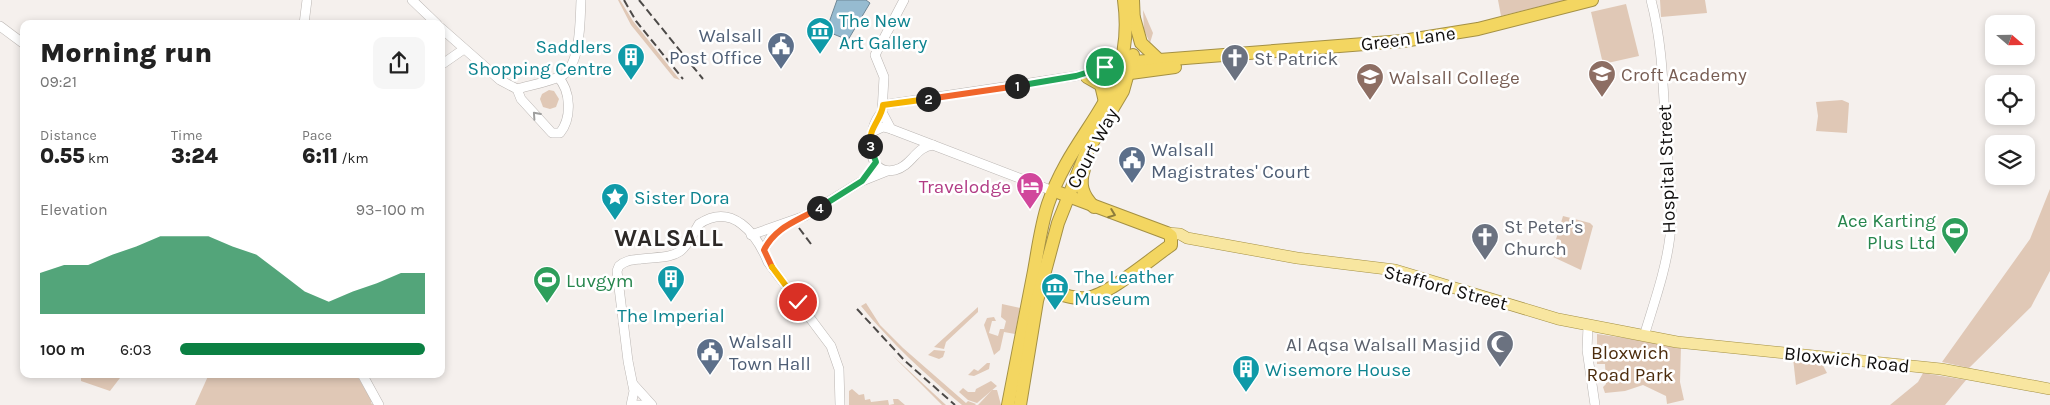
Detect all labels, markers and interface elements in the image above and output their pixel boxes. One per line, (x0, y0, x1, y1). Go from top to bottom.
place label: The New Art Gallery (839, 10, 927, 54)
north arrow (1985, 15, 2035, 65)
map controls (1985, 15, 2035, 185)
museum icon: The New Art Gallery (805, 16, 835, 55)
street label: Green Lane (1360, 22, 1457, 56)
place label: Walsall Post Office (669, 25, 762, 69)
public building icon: Walsall Post Office (766, 31, 796, 70)
text: Morning run (40, 36, 212, 69)
place label: Saddlers Shopping Centre (467, 36, 612, 80)
button: share (373, 37, 425, 89)
building icon: Saddlers Shopping Centre (616, 42, 646, 81)
church icon: St Patrick (1220, 43, 1250, 82)
pin (1084, 46, 1126, 88)
place label: St Patrick (1254, 48, 1339, 70)
icon: arrive (1091, 53, 1119, 81)
school or university icon: Croft Academy (1587, 59, 1617, 98)
school or university icon: Walsall College (1355, 62, 1385, 101)
place label: Croft Academy (1621, 64, 1747, 86)
place label: Walsall College (1389, 67, 1520, 89)
text: 09:21 (40, 72, 77, 91)
pin: 1 (1004, 74, 1030, 98)
button: locate (1985, 75, 2035, 125)
text: 1 (1015, 78, 1020, 95)
pin: 2 (916, 86, 940, 112)
text: 2 (924, 91, 933, 108)
street label: Court Way (1063, 104, 1123, 192)
street label: Hospital Street (1654, 104, 1680, 234)
one-way arrow (533, 112, 542, 121)
text: Distance (40, 127, 97, 144)
text: Time (171, 127, 202, 144)
text: Pace (302, 127, 332, 144)
pin: 3 (858, 134, 882, 158)
button: layers (1985, 135, 2035, 185)
text: 3 (866, 138, 875, 155)
place label: Walsall Magistrates' Court (1151, 139, 1310, 183)
text: 0.55 (40, 144, 85, 168)
text: 3:24 (171, 144, 218, 168)
text: 6:11 (302, 144, 338, 168)
public building icon: Walsall Magistrates' Court (1117, 145, 1147, 184)
text: km (85, 150, 109, 167)
text: /km (338, 150, 369, 167)
hotel icon: Travelodge (1015, 171, 1045, 210)
place label: Travelodge (919, 176, 1011, 198)
place icon: Sister Dora (600, 182, 630, 221)
place label: Sister Dora (634, 187, 730, 209)
pin: 4 (806, 196, 832, 220)
text: Elevation (40, 200, 108, 219)
text: 93–100 m (356, 200, 425, 219)
text: 4 (815, 200, 824, 217)
one-way arrow (1107, 208, 1116, 218)
place label: Ace Karting Plus Ltd (1837, 210, 1936, 254)
place label: St Peter's Church (1504, 216, 1584, 260)
sports icon: Ace Karting Plus Ltd (1940, 216, 1970, 255)
church icon: St Peter's Church (1470, 222, 1500, 261)
district label: WALSALL (614, 224, 724, 252)
street label: Stafford Street (1381, 261, 1510, 315)
building icon: The Imperial (656, 264, 686, 303)
sports icon: Luvgym (532, 265, 562, 304)
place label: The Leather Museum (1074, 266, 1174, 310)
place label: Luvgym (566, 270, 633, 292)
museum icon: The Leather Museum (1040, 272, 1070, 311)
pin (777, 281, 819, 323)
icon: check (784, 288, 812, 316)
place label: The Imperial (617, 305, 725, 327)
mosque icon: Al Aqsa Walsall Masjid (1485, 329, 1515, 368)
place label: Walsall Town Hall (729, 331, 811, 375)
place label: Al Aqsa Walsall Masjid (1286, 334, 1481, 356)
public building icon: Walsall Town Hall (695, 337, 725, 376)
text: 100 m (40, 340, 85, 359)
text: 6:03 (120, 340, 152, 359)
park label: Bloxwich Road Park (1587, 342, 1674, 386)
street label: Bloxwich Road (1783, 342, 1911, 378)
building icon: Wisemore House (1231, 354, 1261, 393)
place label: Wisemore House (1265, 359, 1411, 381)

